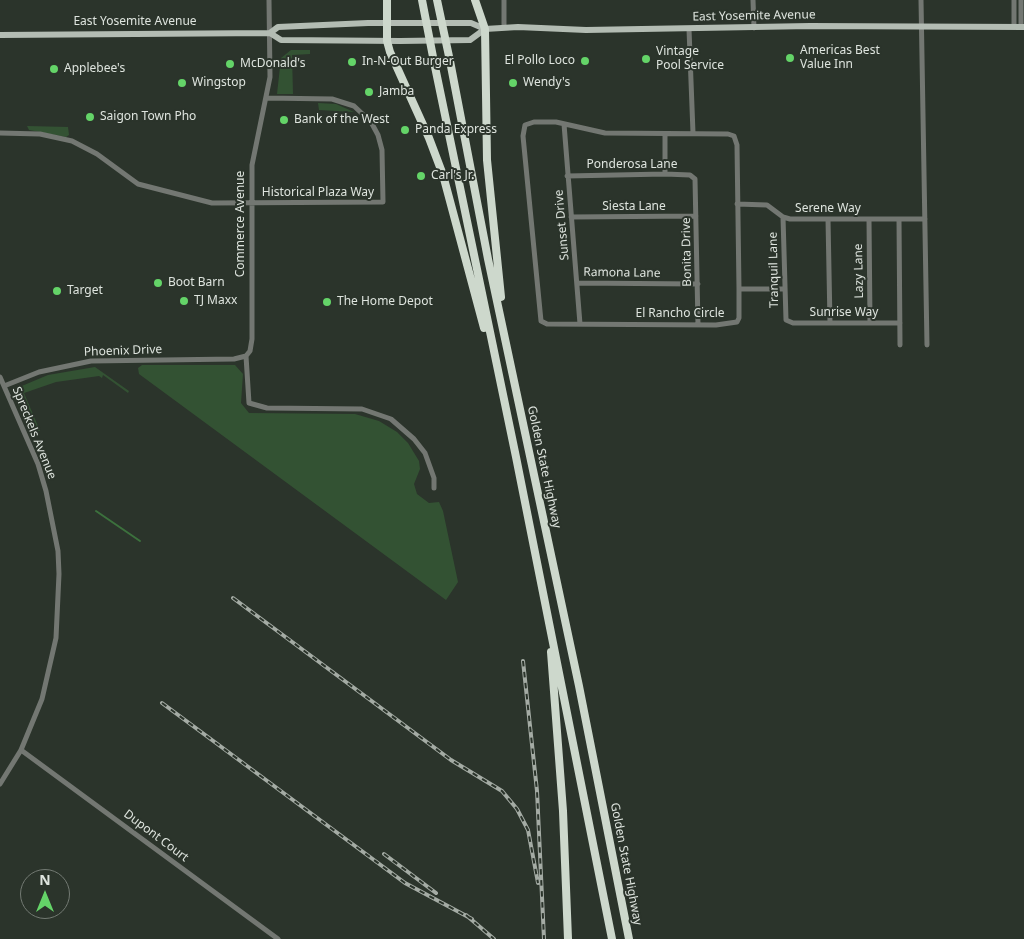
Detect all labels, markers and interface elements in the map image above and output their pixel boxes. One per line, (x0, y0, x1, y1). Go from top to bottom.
street label: East Yosemite Avenue (692, 8, 816, 24)
street label: East Yosemite Avenue (73, 15, 197, 29)
place label: Americas Best Value Inn (800, 44, 880, 72)
place label: Vintage Pool Service (656, 45, 724, 73)
marker: Americas Best Value Inn (784, 52, 796, 64)
marker: Vintage Pool Service (640, 53, 652, 65)
place label: El Pollo Loco (504, 54, 575, 68)
place label: In-N-Out Burger (362, 55, 454, 69)
marker: El Pollo Loco (579, 55, 591, 67)
marker: In-N-Out Burger (346, 56, 358, 68)
place label: McDonald's (240, 57, 305, 71)
marker: McDonald's (224, 58, 236, 70)
place label: Applebee's (64, 62, 125, 76)
marker: Applebee's (48, 63, 60, 75)
place label: Wingstop (192, 76, 246, 90)
place label: Wendy's (523, 76, 570, 90)
marker: Wingstop (176, 77, 188, 89)
marker: Wendy's (507, 77, 519, 89)
place label: Jamba (379, 85, 414, 99)
marker: Jamba (363, 86, 375, 98)
place label: Saigon Town Pho (100, 110, 196, 124)
marker: Saigon Town Pho (84, 111, 96, 123)
place label: Bank of the West (294, 113, 389, 127)
marker: Bank of the West (278, 114, 290, 126)
place label: Panda Express (415, 123, 497, 137)
marker: Panda Express (399, 124, 411, 136)
street label: Ponderosa Lane (587, 158, 677, 172)
place label: Carl's Jr. (431, 169, 474, 183)
marker: Carl's Jr. (415, 170, 427, 182)
street label: Commerce Avenue (234, 171, 248, 277)
street label: Historical Plaza Way (262, 186, 374, 200)
street label: Sunset Drive (552, 189, 572, 261)
street label: Siesta Lane (602, 200, 666, 214)
street label: Serene Way (795, 202, 861, 216)
street label: Bonita Drive (679, 217, 695, 287)
street label: Tranquil Lane (766, 232, 782, 308)
street label: Lazy Lane (851, 243, 867, 299)
street label: Ramona Lane (583, 265, 661, 281)
place label: Boot Barn (168, 276, 225, 290)
marker: Boot Barn (152, 277, 164, 289)
place label: Target (67, 284, 103, 298)
marker: Target (51, 285, 63, 297)
place label: TJ Maxx (194, 294, 237, 308)
marker: TJ Maxx (178, 295, 190, 307)
place label: The Home Depot (337, 295, 433, 309)
marker: The Home Depot (321, 296, 333, 308)
street label: Sunrise Way (810, 306, 878, 320)
street label: El Rancho Circle (635, 307, 725, 321)
street label: Phoenix Drive (84, 342, 162, 360)
street label: Spreckels Avenue (9, 385, 59, 481)
street label: Golden State Highway (524, 405, 564, 529)
street label: Golden State Highway (607, 801, 645, 927)
street label: Dupont Court (121, 807, 191, 865)
north arrow (20, 869, 70, 919)
text: N (39, 870, 51, 889)

